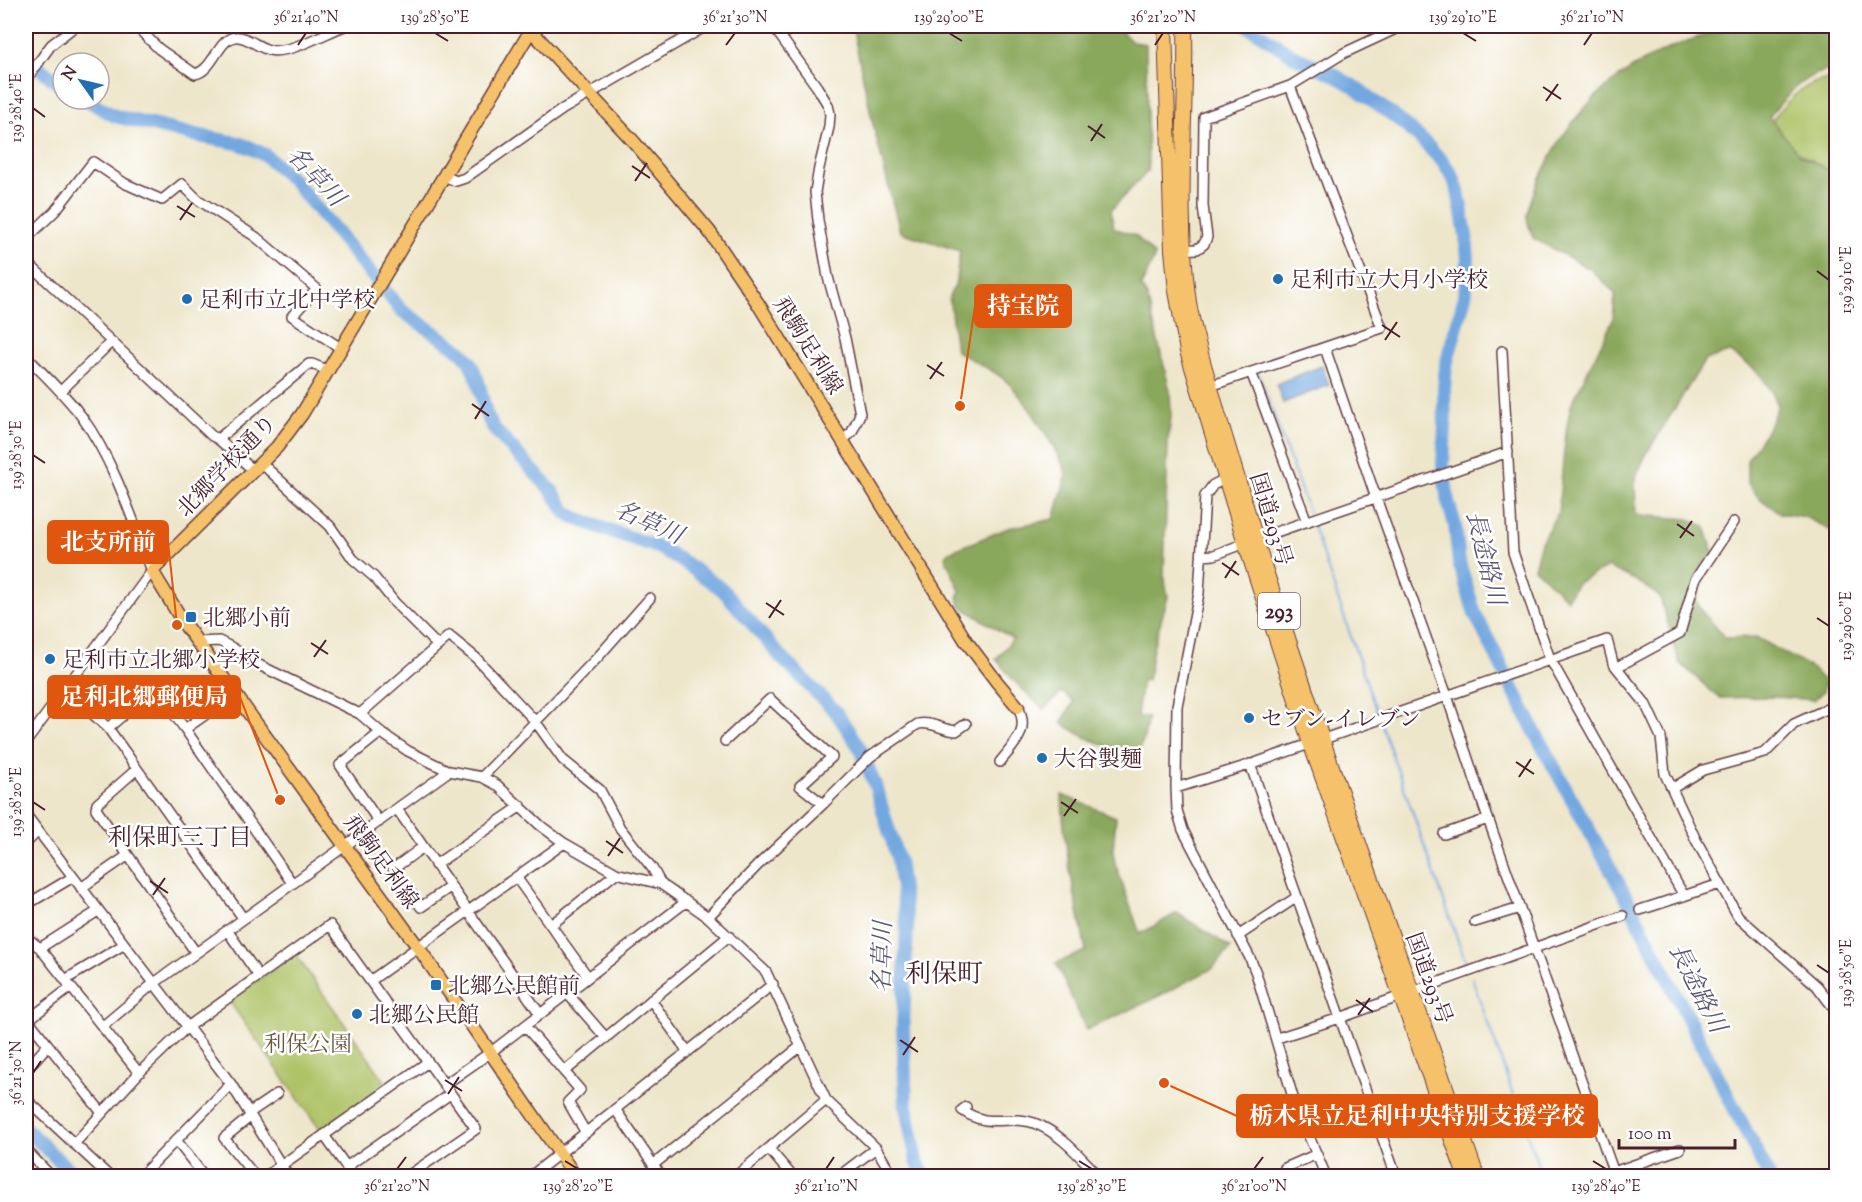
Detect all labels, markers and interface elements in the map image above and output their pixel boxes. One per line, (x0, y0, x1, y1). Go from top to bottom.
text: 36°21'40"N (273, 8, 339, 29)
text: 139°28'50"E (401, 8, 469, 29)
text: 36°21'30"N (702, 8, 768, 29)
text: 139°29'00"E (914, 8, 984, 29)
text: 36°21'20"N (1130, 8, 1196, 29)
text: 139°29'10"E (1429, 8, 1497, 29)
text: 36°21'10"N (1560, 8, 1624, 29)
north arrow (51, 51, 111, 111)
text: N (58, 62, 84, 86)
text: 139°28'40"E (7, 73, 28, 143)
water label: 名草川 (278, 139, 354, 217)
text: 139°29'10"E (1837, 246, 1858, 314)
place label: 足利市立大月小学校 (1290, 266, 1488, 298)
marker: 足利市立大月小学校 (1271, 272, 1285, 286)
callout: 持宝院 (975, 285, 1071, 327)
place label: 足利市立北中学校 (199, 286, 375, 318)
street label: 飛駒足利線 (764, 291, 849, 402)
text: 持宝院 (987, 291, 1059, 325)
marker: 足利市立北中学校 (180, 292, 194, 306)
street label: 北郷学校通り (171, 408, 286, 526)
text: 139°28'30"E (7, 420, 28, 490)
street label: 国道293号 (1240, 469, 1298, 570)
water label: 名草川 (608, 494, 691, 555)
water label: 長途路川 (1456, 508, 1513, 612)
callout: 北支所前 (48, 521, 168, 563)
text: 北支所前 (60, 527, 156, 561)
text: 139°29'00"E (1837, 591, 1858, 661)
road number: 293 (1258, 593, 1300, 629)
place label: 北郷小前 (203, 604, 291, 636)
marker: 北郷小前 (184, 610, 198, 624)
place label: 足利市立北郷小学校 (62, 646, 260, 678)
marker: 足利市立北郷小学校 (43, 652, 57, 666)
callout: 足利北郷郵便局 (48, 676, 240, 718)
text: 足利北郷郵便局 (60, 682, 228, 716)
place label: セブン-イレブン (1261, 705, 1421, 737)
marker: セブン-イレブン (1242, 711, 1256, 725)
place label: 大谷製麺 (1054, 745, 1142, 777)
marker: 大谷製麺 (1035, 751, 1049, 765)
text: 139°28'20"E (7, 767, 28, 837)
street label: 飛駒足利線 (334, 809, 425, 917)
district label: 利保町三丁目 (108, 822, 252, 856)
water label: 名草川 (866, 918, 902, 993)
street label: 国道293号 (1396, 928, 1459, 1030)
water label: 長途路川 (1659, 938, 1735, 1042)
text: 139°28'50"E (1837, 939, 1858, 1007)
district label: 利保町 (905, 957, 983, 994)
place label: 北郷公民館前 (448, 972, 580, 1004)
marker: 北郷公民館前 (429, 978, 443, 992)
place label: 北郷公民館 (369, 1001, 479, 1033)
marker: 北郷公民館 (350, 1007, 364, 1021)
park label: 利保公園 (264, 1030, 352, 1062)
text: 36°21'30"N (7, 1040, 28, 1106)
callout: 栃木県立足利中央特別支援学校 (1237, 1095, 1597, 1137)
text: 栃木県立足利中央特別支援学校 (1249, 1101, 1585, 1135)
scale bar (1619, 1112, 1734, 1150)
text: 100 m (1628, 1122, 1672, 1148)
text: 36°21'20"N (364, 1177, 430, 1198)
text: 139°28'20"E (543, 1177, 613, 1198)
text: 36°21'10"N (794, 1177, 858, 1198)
text: 139°28'30"E (1057, 1177, 1127, 1198)
text: 36°21'00"N (1221, 1177, 1287, 1198)
text: 139°28'40"E (1571, 1177, 1641, 1198)

